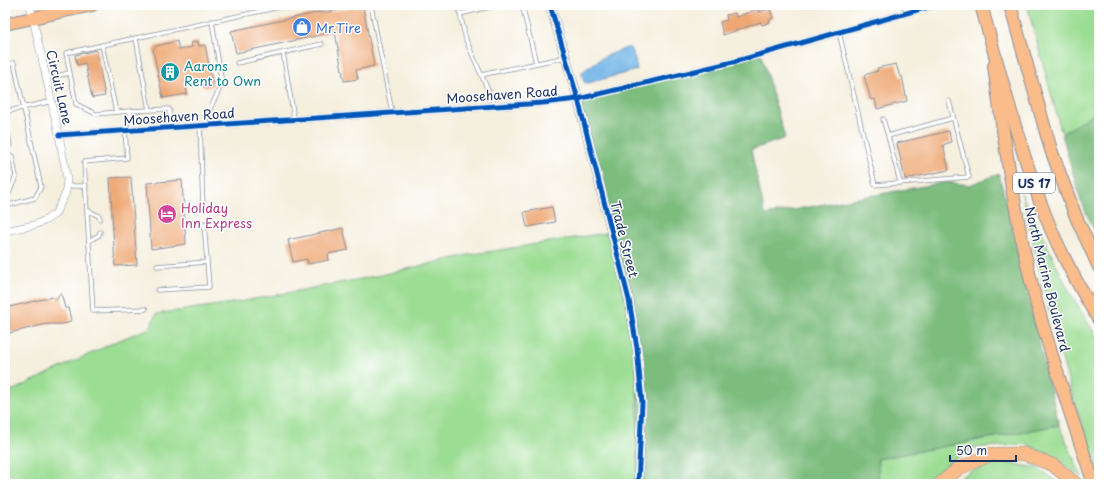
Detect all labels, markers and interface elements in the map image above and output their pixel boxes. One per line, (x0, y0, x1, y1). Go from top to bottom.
shop icon: Mr.Tire (291, 16, 313, 38)
place label: Mr.Tire (316, 18, 361, 37)
street label: Circuit Lane (42, 48, 78, 126)
place label: Aarons Rent to Own (184, 56, 261, 90)
building icon: Aarons Rent to Own (159, 61, 181, 83)
street label: Moosehaven Road (446, 81, 558, 107)
street label: Moosehaven Road (123, 103, 235, 129)
road number: US 17 (1013, 173, 1055, 193)
place label: Holiday Inn Express (181, 198, 252, 232)
street label: Trade Street (606, 199, 644, 279)
hotel icon: Holiday Inn Express (156, 203, 178, 225)
street label: North Marine Boulevard (1021, 204, 1075, 354)
scale bar (950, 437, 1016, 463)
text: 50 m (956, 441, 987, 459)

